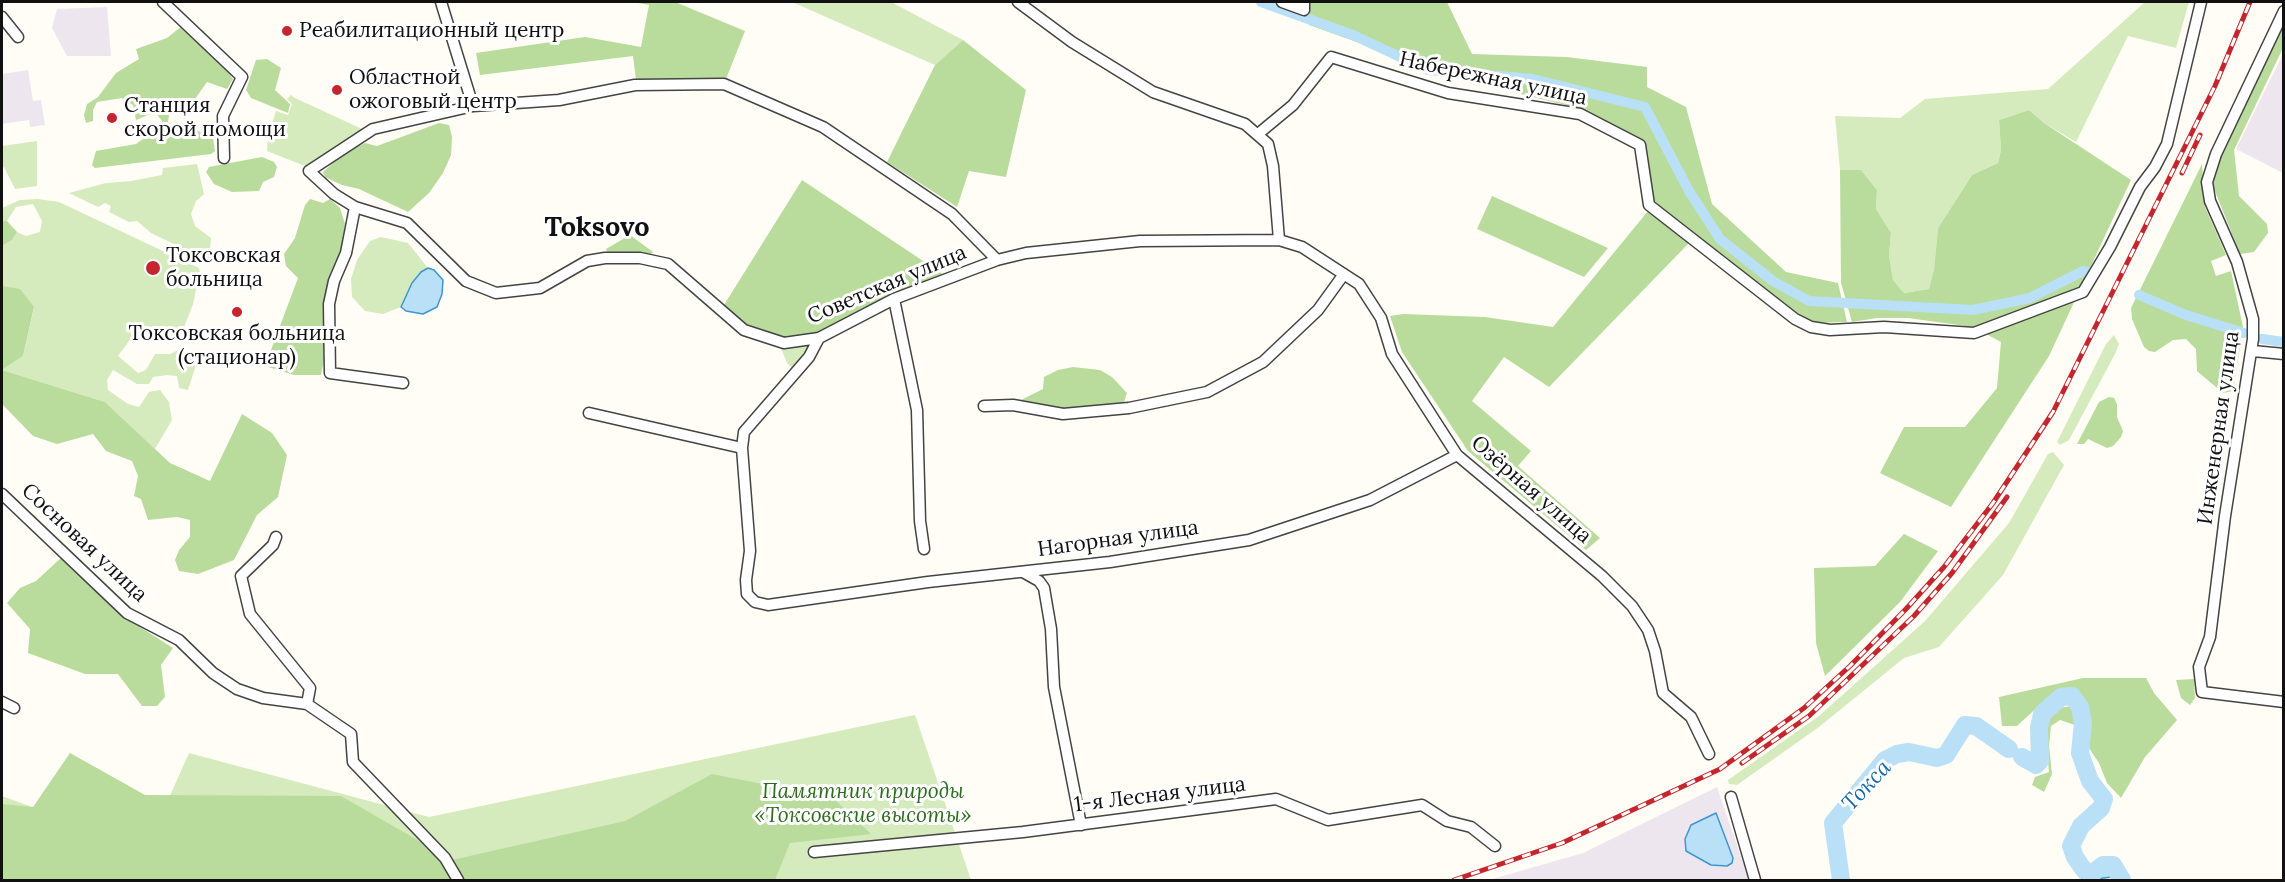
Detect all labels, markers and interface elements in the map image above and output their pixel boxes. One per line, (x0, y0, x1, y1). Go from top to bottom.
place label: Реабилитационный центр (299, 18, 564, 44)
marker: Реабилитационный центр (280, 24, 294, 38)
street label: Набережная улица (1397, 47, 1589, 111)
place label: Областной ожоговый центр (349, 65, 517, 115)
marker: Областной ожоговый центр (330, 83, 344, 97)
place label: Станция скорой помощи (124, 93, 286, 143)
marker: Станция скорой помощи (105, 111, 119, 125)
district label: Toksovo (544, 212, 650, 244)
street label: Советская улица (804, 240, 970, 330)
place label: Токсовская больница (166, 243, 281, 293)
marker: Токсовская больница (144, 259, 162, 277)
marker: Токсовская больница (стационар) (230, 305, 244, 319)
place label: Токсовская больница (стационар) (128, 321, 346, 371)
street label: Инженерная улица (2193, 330, 2245, 526)
street label: Озёрная улица (1466, 431, 1596, 549)
street label: Сосновая улица (16, 478, 152, 608)
street label: Нагорная улица (1036, 515, 1200, 563)
water label: Токса (1837, 755, 1897, 817)
street label: 1-я Лесная улица (1073, 772, 1247, 818)
park label: Памятник природы «Токсовские высоты» (755, 779, 971, 829)

